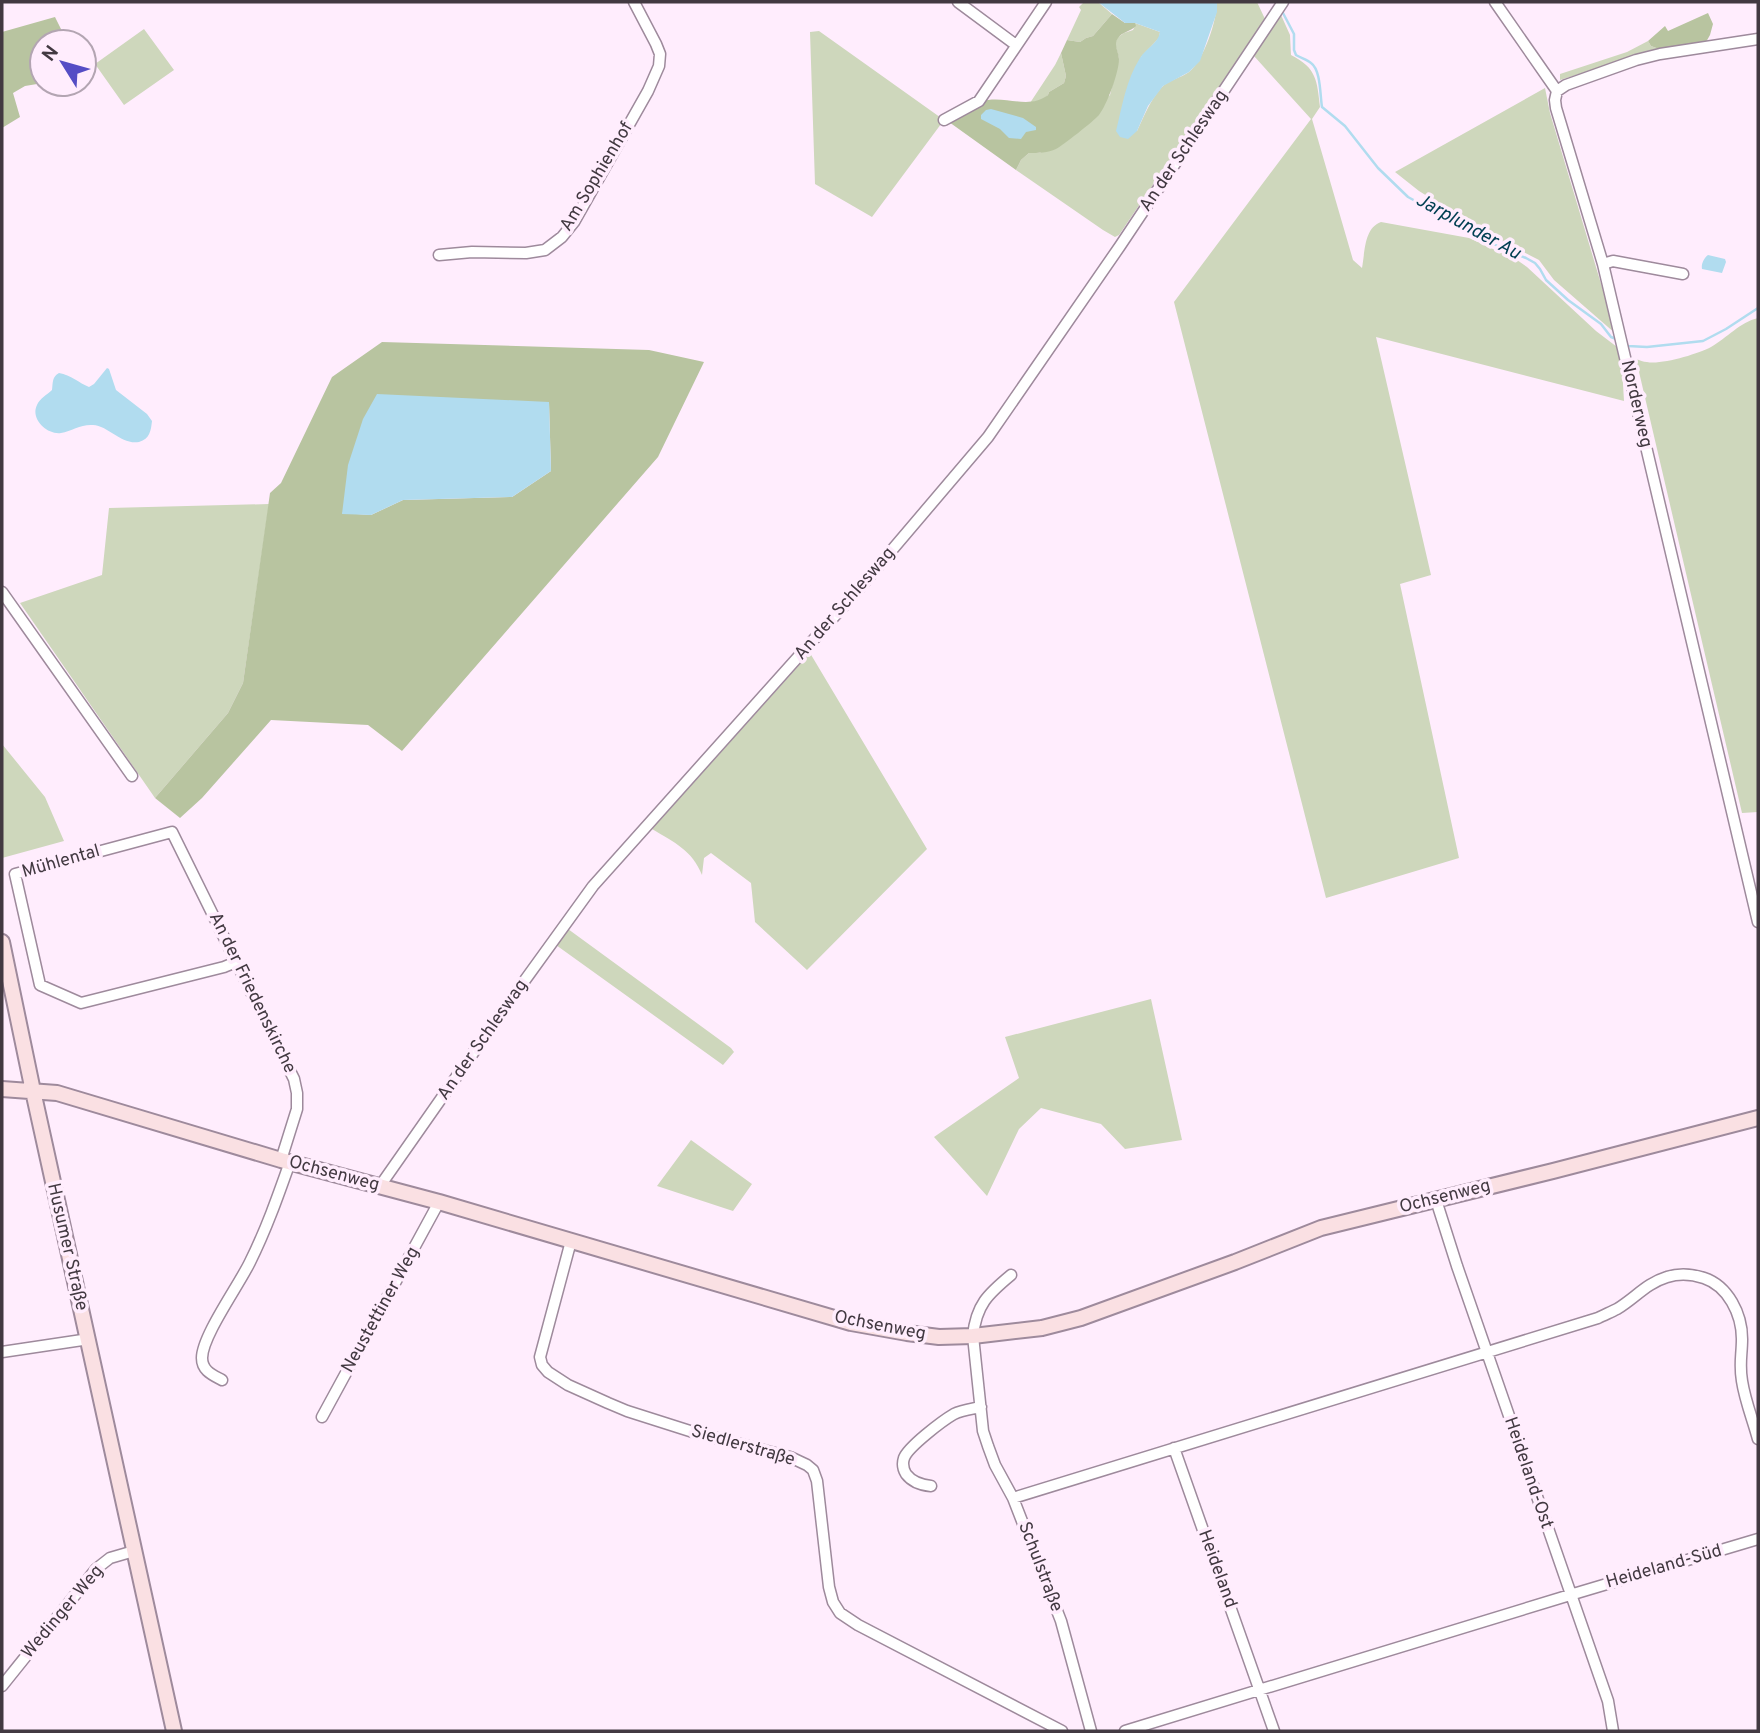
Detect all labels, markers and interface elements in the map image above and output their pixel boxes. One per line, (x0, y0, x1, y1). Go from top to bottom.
north arrow (28, 28, 98, 98)
text: N (37, 41, 65, 67)
street label: An der Schleswag (1135, 86, 1233, 216)
street label: Am Sophienhof (555, 118, 639, 236)
water label: Jarplunder Au (1411, 188, 1525, 266)
street label: Norderweg (1615, 358, 1657, 450)
street label: An der Schleswag (790, 543, 900, 665)
street label: Mühlental (19, 840, 103, 884)
street label: An der Friedenskirche (203, 909, 301, 1077)
street label: An der Schleswag (433, 975, 533, 1105)
street label: Ochsenweg (286, 1151, 382, 1197)
street label: Ochsenweg (1397, 1175, 1493, 1219)
street label: Husumer Straße (41, 1181, 93, 1313)
street label: Neustettiner Weg (337, 1243, 425, 1377)
street label: Ochsenweg (832, 1306, 928, 1346)
street label: Heideland-Ost (1498, 1414, 1558, 1532)
street label: Siedlerstraße (688, 1420, 798, 1472)
street label: Schulstraße (1012, 1519, 1068, 1615)
street label: Heideland (1192, 1527, 1242, 1611)
street label: Heideland-Süd (1603, 1539, 1725, 1595)
street label: Wedinger Weg (17, 1560, 109, 1664)

